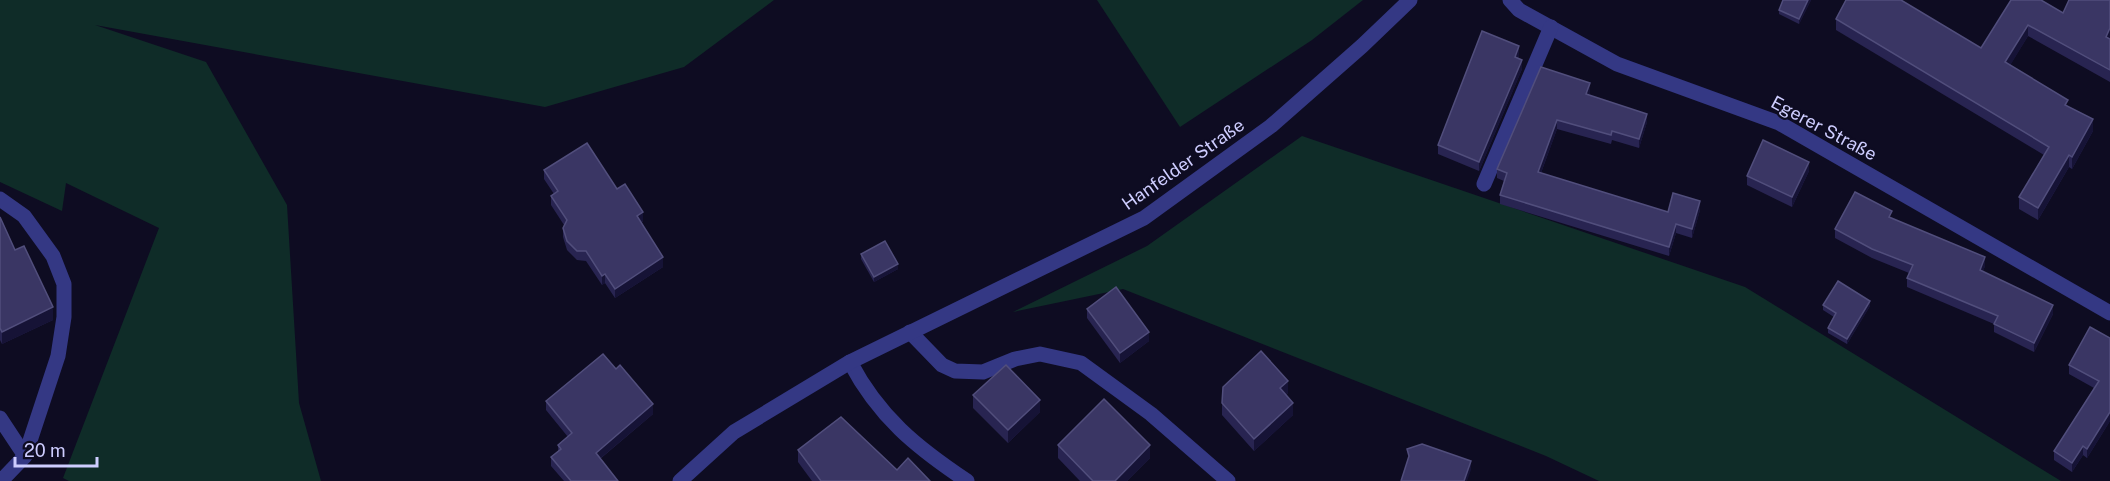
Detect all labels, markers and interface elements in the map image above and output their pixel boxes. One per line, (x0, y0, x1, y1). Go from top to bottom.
street label: Egerer Straße (1768, 91, 1880, 165)
street label: Hanfelder Straße (1118, 114, 1248, 214)
scale bar (15, 430, 98, 468)
text: 20 m (24, 440, 66, 461)

